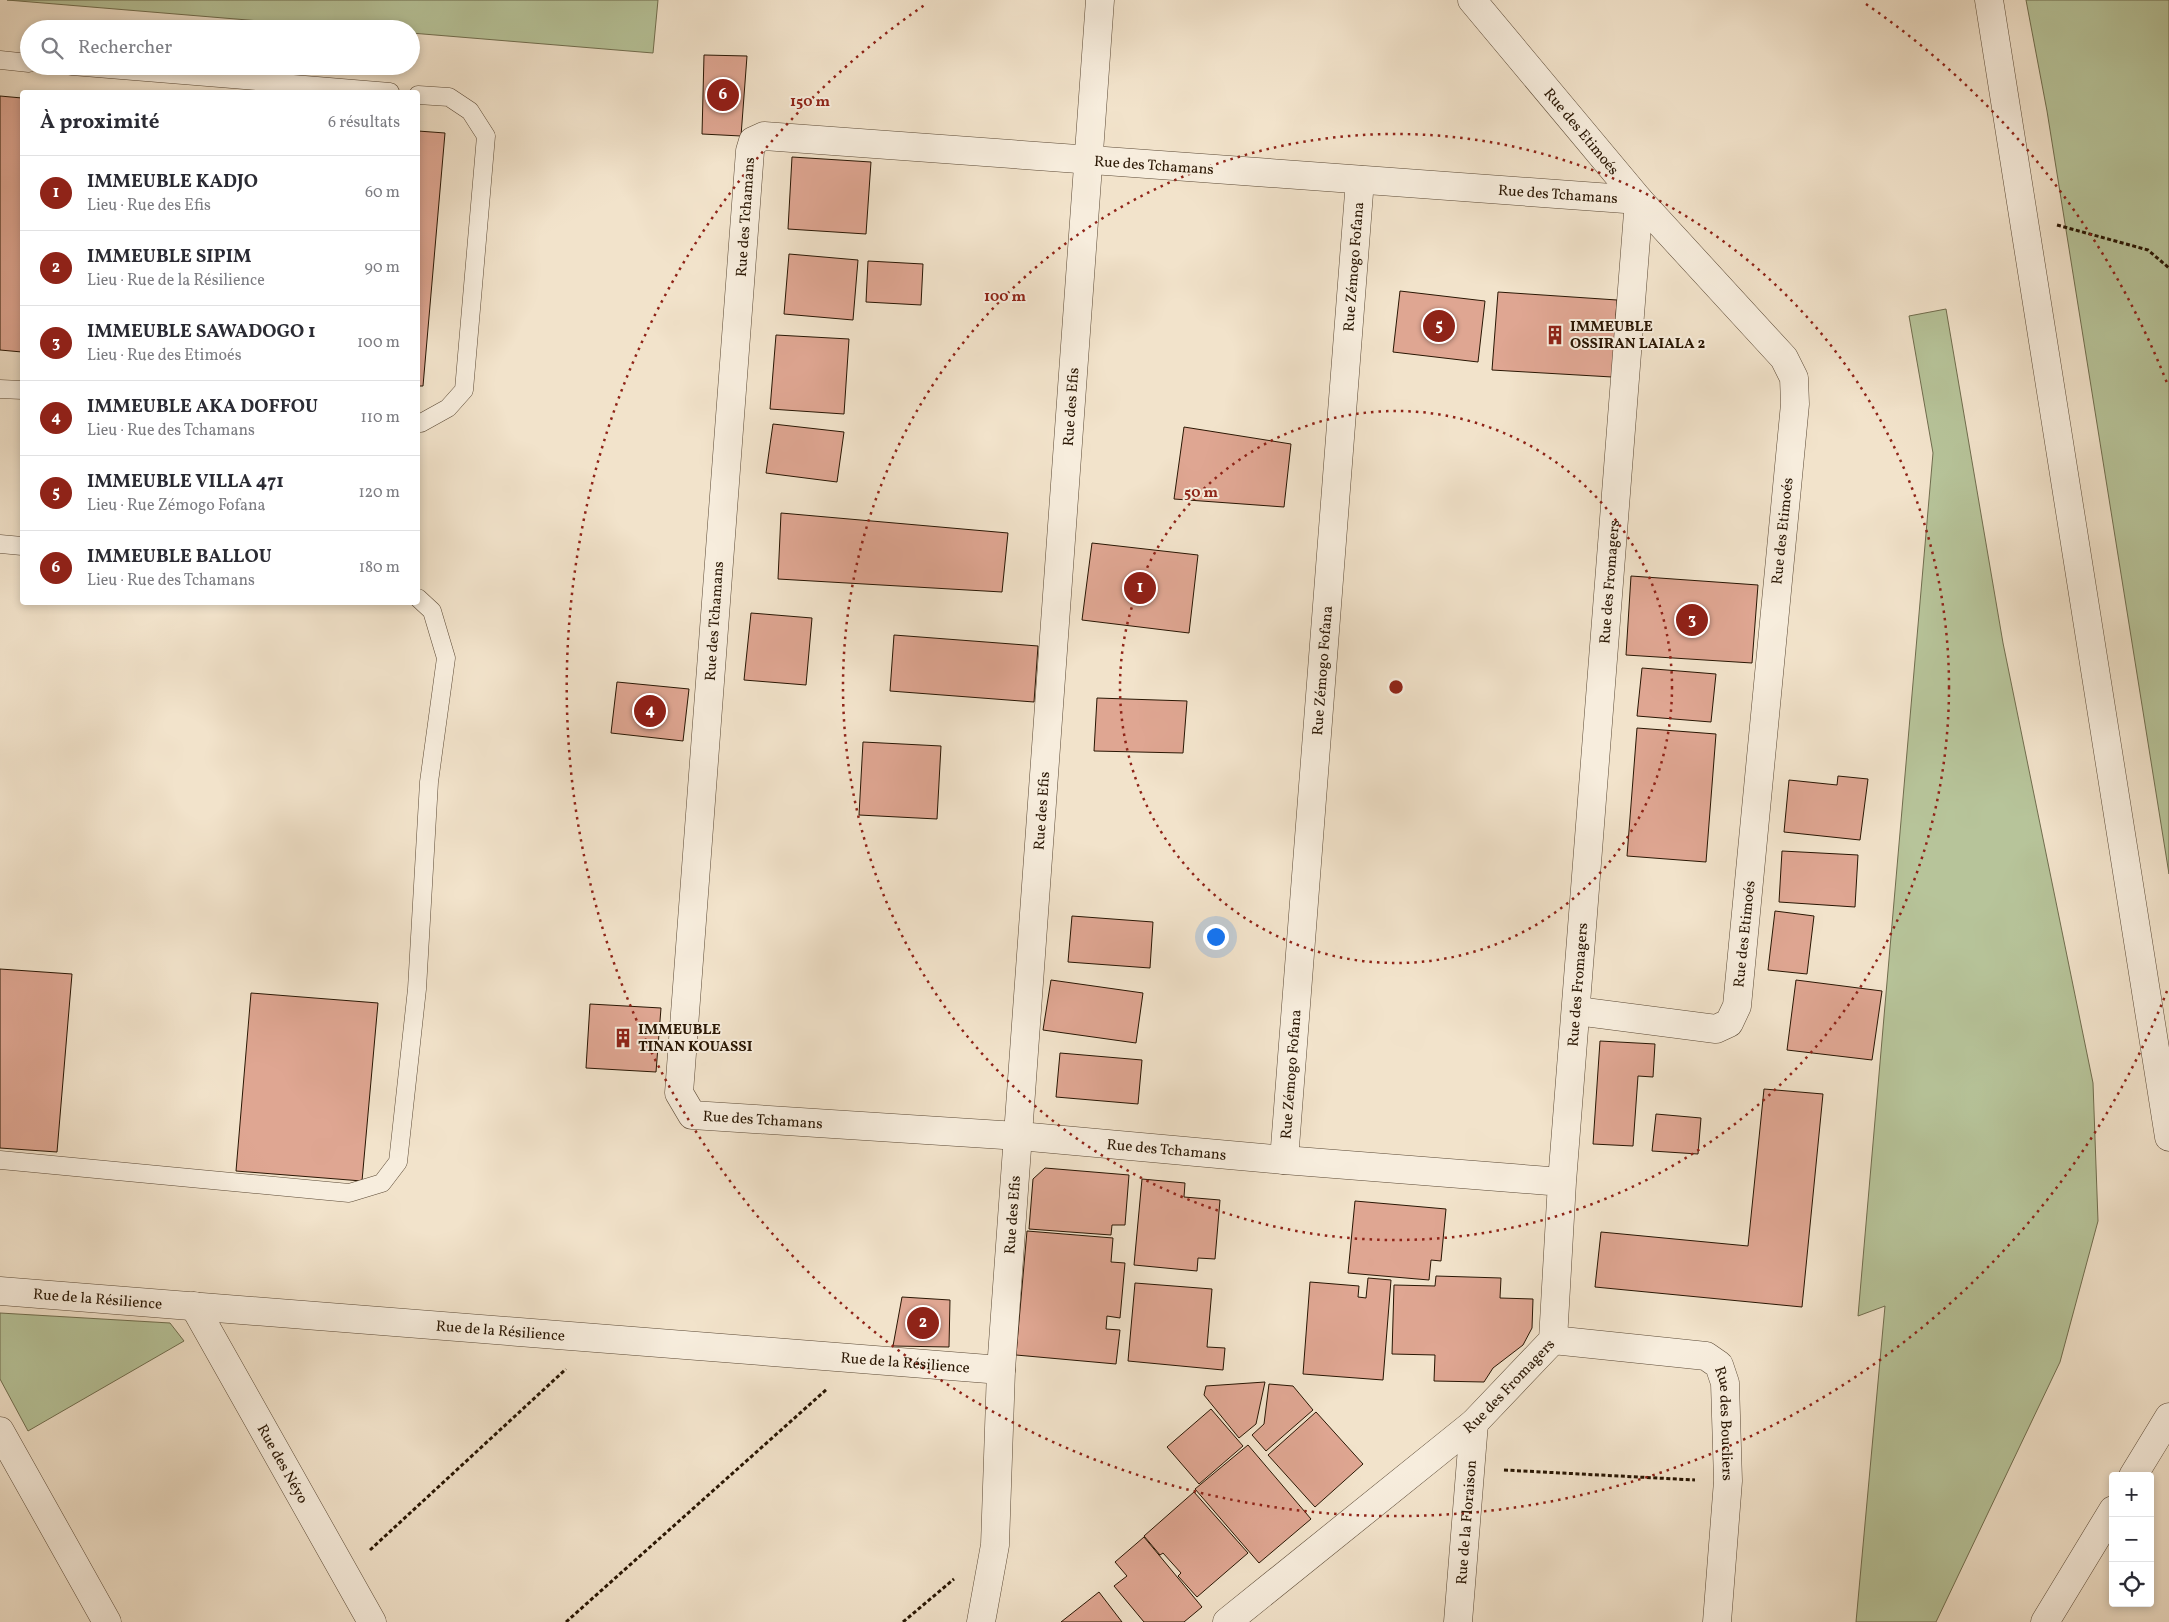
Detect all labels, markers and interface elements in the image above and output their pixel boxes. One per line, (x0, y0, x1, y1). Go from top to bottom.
search box (20, 20, 420, 75)
icon: search (38, 34, 66, 62)
text: Rechercher (78, 35, 172, 61)
pin: 6 (707, 76, 739, 114)
street label: Rue des Etimoés (1538, 84, 1623, 180)
text: 150 m (790, 92, 830, 113)
text: À proximité (40, 108, 159, 137)
text: 6 résultats (328, 112, 400, 134)
street label: Rue des Tchamans (1093, 152, 1214, 181)
street label: Rue des Tchamans (732, 157, 761, 278)
text: IMMEUBLE KADJO (87, 169, 258, 195)
street label: Rue des Tchamans (1497, 181, 1618, 210)
text: 1 (53, 182, 59, 204)
text: 60 m (365, 182, 400, 204)
text: Lieu · Rue des Efis (87, 195, 211, 217)
street label: Rue Zémogo Fofana (1339, 201, 1370, 332)
text: IMMEUBLE SIPIM (87, 244, 251, 270)
text: 2 (52, 257, 60, 279)
text: 90 m (364, 257, 400, 279)
text: Lieu · Rue de la Résilience (87, 270, 265, 292)
text: 100 m (984, 287, 1027, 308)
pin: 5 (1423, 307, 1455, 345)
place label: IMMEUBLE OSSIRAN LAIALA 2 (1570, 317, 1706, 355)
text: IMMEUBLE SAWADOGO 1 (87, 319, 316, 345)
building icon: IMMEUBLE OSSIRAN LAIALA 2 (1544, 324, 1566, 346)
text: 3 (52, 332, 60, 354)
text: 100 m (357, 332, 400, 354)
text: Lieu · Rue des Etimoés (87, 345, 241, 367)
street label: Rue des Efis (1059, 367, 1085, 447)
text: IMMEUBLE AKA DOFFOU (87, 394, 318, 420)
text: 4 (51, 407, 61, 429)
text: 110 m (361, 407, 400, 429)
text: Lieu · Rue des Tchamans (87, 420, 255, 442)
text: IMMEUBLE VILLA 471 (87, 469, 284, 495)
street label: Rue des Etimoés (1767, 477, 1800, 586)
text: 5 (52, 482, 60, 504)
text: 120 m (358, 482, 400, 504)
text: 50 m (1184, 483, 1218, 504)
text: Lieu · Rue Zémogo Fofana (87, 495, 266, 517)
street label: Rue des Fromagers (1595, 519, 1626, 645)
text: IMMEUBLE BALLOU (87, 544, 272, 570)
text: 6 (52, 557, 60, 579)
text: 180 m (359, 557, 400, 579)
street label: Rue des Tchamans (701, 561, 730, 682)
pin: 1 (1124, 569, 1156, 607)
text: Lieu · Rue des Tchamans (87, 570, 255, 592)
pin: 3 (1676, 601, 1708, 639)
street label: Rue Zémogo Fofana (1308, 605, 1339, 736)
centre of rings (1387, 678, 1405, 696)
pin: 4 (634, 692, 666, 730)
street label: Rue des Efis (1030, 771, 1056, 851)
street label: Rue des Etimoés (1729, 880, 1762, 989)
street label: Rue des Fromagers (1564, 922, 1594, 1048)
your location (1203, 924, 1229, 950)
street label: Rue Zémogo Fofana (1277, 1009, 1308, 1140)
place label: IMMEUBLE TINAN KOUASSI (638, 1020, 753, 1058)
building icon: IMMEUBLE TINAN KOUASSI (612, 1027, 634, 1049)
street label: Rue des Tchamans (702, 1107, 823, 1135)
street label: Rue des Tchamans (1106, 1135, 1227, 1167)
street label: Rue des Efis (1000, 1175, 1027, 1255)
street label: Rue de la Résilience (32, 1285, 163, 1316)
pin: 2 (907, 1304, 939, 1342)
street label: Rue de la Résilience (435, 1316, 566, 1348)
street label: Rue des Fromagers (1459, 1335, 1561, 1440)
street label: Rue de la Résilience (840, 1348, 970, 1379)
street label: Rue des Boucliers (1708, 1364, 1737, 1481)
street label: Rue des Néyo (251, 1421, 312, 1508)
street label: Rue de la Floraison (1452, 1459, 1483, 1586)
map controls (2109, 1472, 2154, 1607)
button: + (2109, 1472, 2154, 1517)
button: − (2109, 1517, 2154, 1562)
button: locate (2109, 1562, 2154, 1607)

